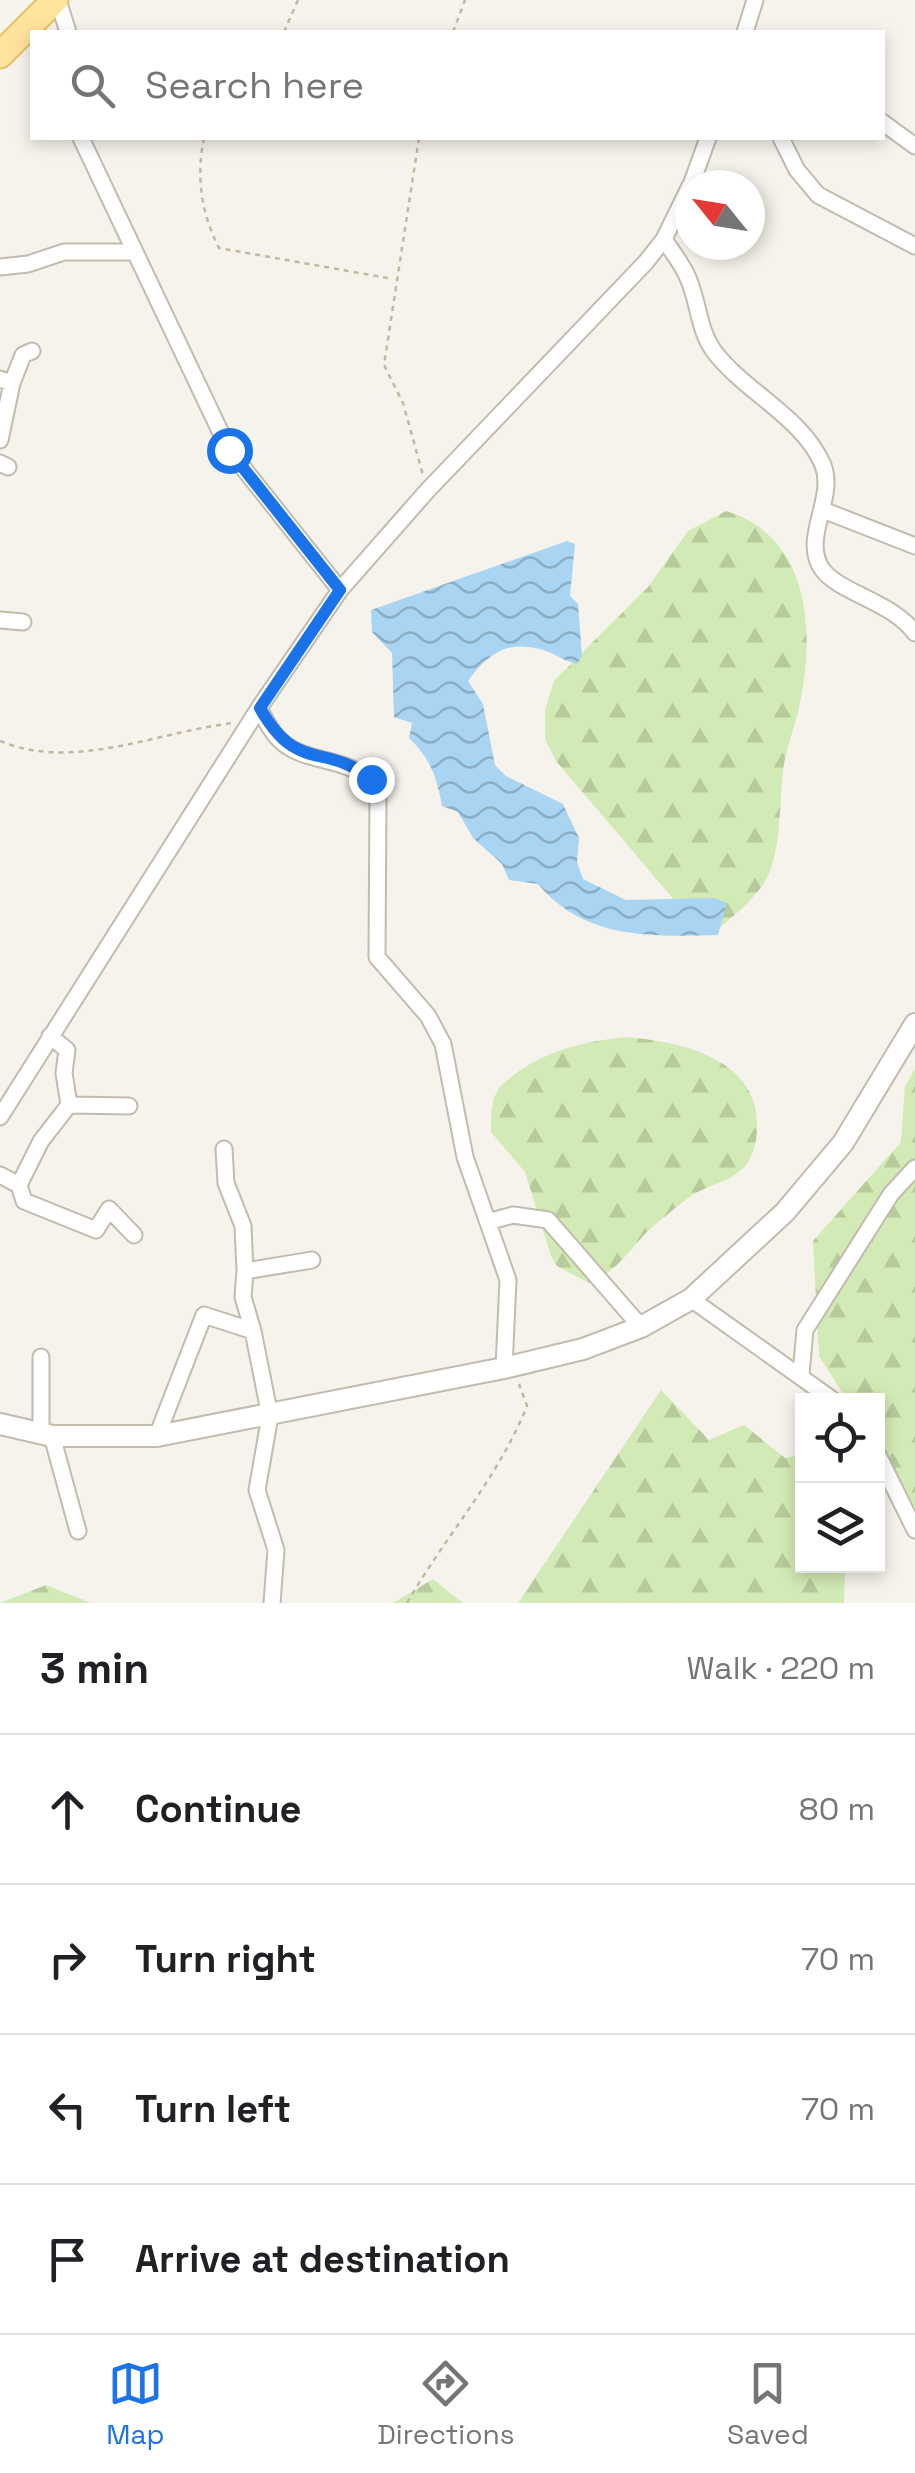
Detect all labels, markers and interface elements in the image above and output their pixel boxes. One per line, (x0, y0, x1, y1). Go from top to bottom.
search box (30, 30, 885, 140)
icon: search (65, 58, 120, 113)
text: Search here (145, 61, 364, 109)
north arrow (675, 170, 765, 260)
route start (207, 428, 253, 474)
route end (349, 757, 395, 803)
map controls (795, 1393, 885, 1573)
button: locate (795, 1393, 885, 1483)
button: layers (795, 1483, 885, 1573)
text: 3 min (40, 1642, 149, 1695)
text: Walk · 220 m (687, 1648, 875, 1688)
icon: ahead (40, 1782, 95, 1837)
text: Continue (135, 1785, 301, 1833)
text: 80 m (799, 1789, 875, 1829)
icon: right (40, 1932, 95, 1987)
text: Turn right (135, 1935, 316, 1983)
text: 70 m (801, 1939, 875, 1979)
icon: left (40, 2082, 95, 2137)
text: Turn left (135, 2085, 291, 2133)
text: 70 m (801, 2089, 875, 2129)
icon: arrive (40, 2232, 95, 2287)
text: Arrive at destination (135, 2235, 510, 2283)
tab: Map (106, 2356, 165, 2452)
tab: Directions (377, 2356, 514, 2452)
tab: Saved (727, 2356, 809, 2452)

